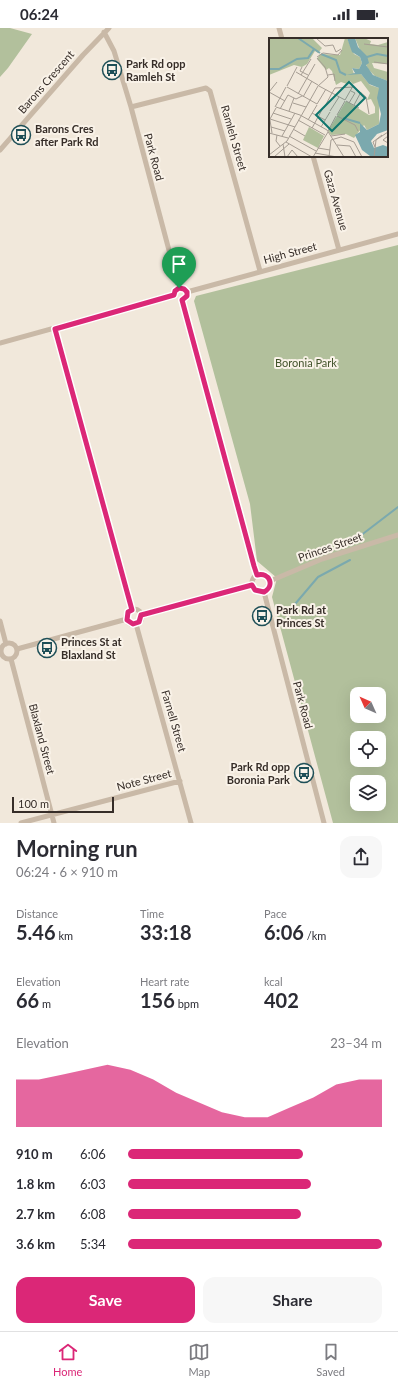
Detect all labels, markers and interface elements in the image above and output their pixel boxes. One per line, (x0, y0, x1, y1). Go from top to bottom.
text: 06:24 (20, 5, 59, 23)
inset map (269, 38, 388, 157)
street label: Barons Crescent (15, 48, 76, 116)
place label: Park Rd opp Ramleh St (126, 57, 185, 83)
bus stop icon: Park Rd opp Ramleh St (101, 59, 123, 81)
street label: Ramleh Street (219, 104, 250, 172)
place label: Barons Cres after Park Rd (35, 122, 99, 148)
bus stop icon: Barons Cres after Park Rd (10, 124, 32, 146)
street label: Park Road (142, 132, 167, 182)
street label: Gaza Avenue (322, 168, 351, 232)
street label: High Street (262, 239, 318, 266)
pin (162, 247, 196, 288)
icon: arrive (168, 253, 190, 275)
park label: Boronia Park (275, 356, 337, 369)
street label: Princes Street (296, 529, 364, 564)
place label: Park Rd at Princes St (276, 603, 327, 629)
bus stop icon: Park Rd at Princes St (251, 605, 273, 627)
place label: Princes St at Blaxland St (61, 635, 122, 661)
bus stop icon: Princes St at Blaxland St (36, 637, 58, 659)
street label: Park Road (291, 680, 316, 730)
north arrow (350, 687, 386, 723)
map controls (350, 687, 386, 811)
street label: Farnell Street (159, 688, 190, 753)
street label: Blaxland Street (27, 702, 58, 776)
button: locate (350, 731, 386, 767)
place label: Park Rd opp Boronia Park (227, 760, 290, 786)
bus stop icon: Park Rd opp Boronia Park (293, 762, 315, 784)
street label: Note Street (115, 766, 173, 793)
button: layers (350, 775, 386, 811)
scale bar (12, 795, 114, 814)
text: 100 m (18, 797, 49, 810)
text: Morning run (16, 835, 138, 862)
button: share (340, 836, 382, 878)
text: 06:24 · 6 × 910 m (16, 864, 118, 880)
text: Distance (16, 907, 58, 920)
text: Time (140, 907, 164, 920)
text: Pace (264, 907, 287, 920)
text: 5.46 (16, 920, 56, 944)
text: 33:18 (140, 920, 192, 944)
text: 6:06 (264, 920, 304, 944)
text: km (56, 929, 73, 942)
text: /km (304, 929, 326, 942)
text: Elevation (16, 975, 61, 988)
text: Heart rate (140, 975, 189, 988)
text: kcal (264, 975, 283, 988)
text: 66 (16, 988, 39, 1012)
text: 156 (140, 988, 175, 1012)
text: 402 (264, 988, 299, 1012)
text: m (39, 997, 51, 1010)
text: bpm (175, 997, 199, 1010)
text: Elevation (16, 1035, 69, 1051)
text: 23–34 m (330, 1035, 382, 1051)
text: 910 m (16, 1146, 53, 1162)
text: 6:06 (80, 1146, 106, 1162)
text: 1.8 km (16, 1176, 55, 1192)
text: 6:03 (80, 1176, 106, 1192)
text: 2.7 km (16, 1206, 55, 1222)
text: 6:08 (80, 1206, 106, 1222)
text: 3.6 km (16, 1236, 55, 1252)
text: 5:34 (80, 1236, 106, 1252)
button: Save (16, 1277, 195, 1323)
button: Share (203, 1277, 382, 1323)
tab: Home (53, 1341, 82, 1378)
tab: Map (188, 1341, 210, 1378)
tab: Saved (316, 1341, 345, 1378)

